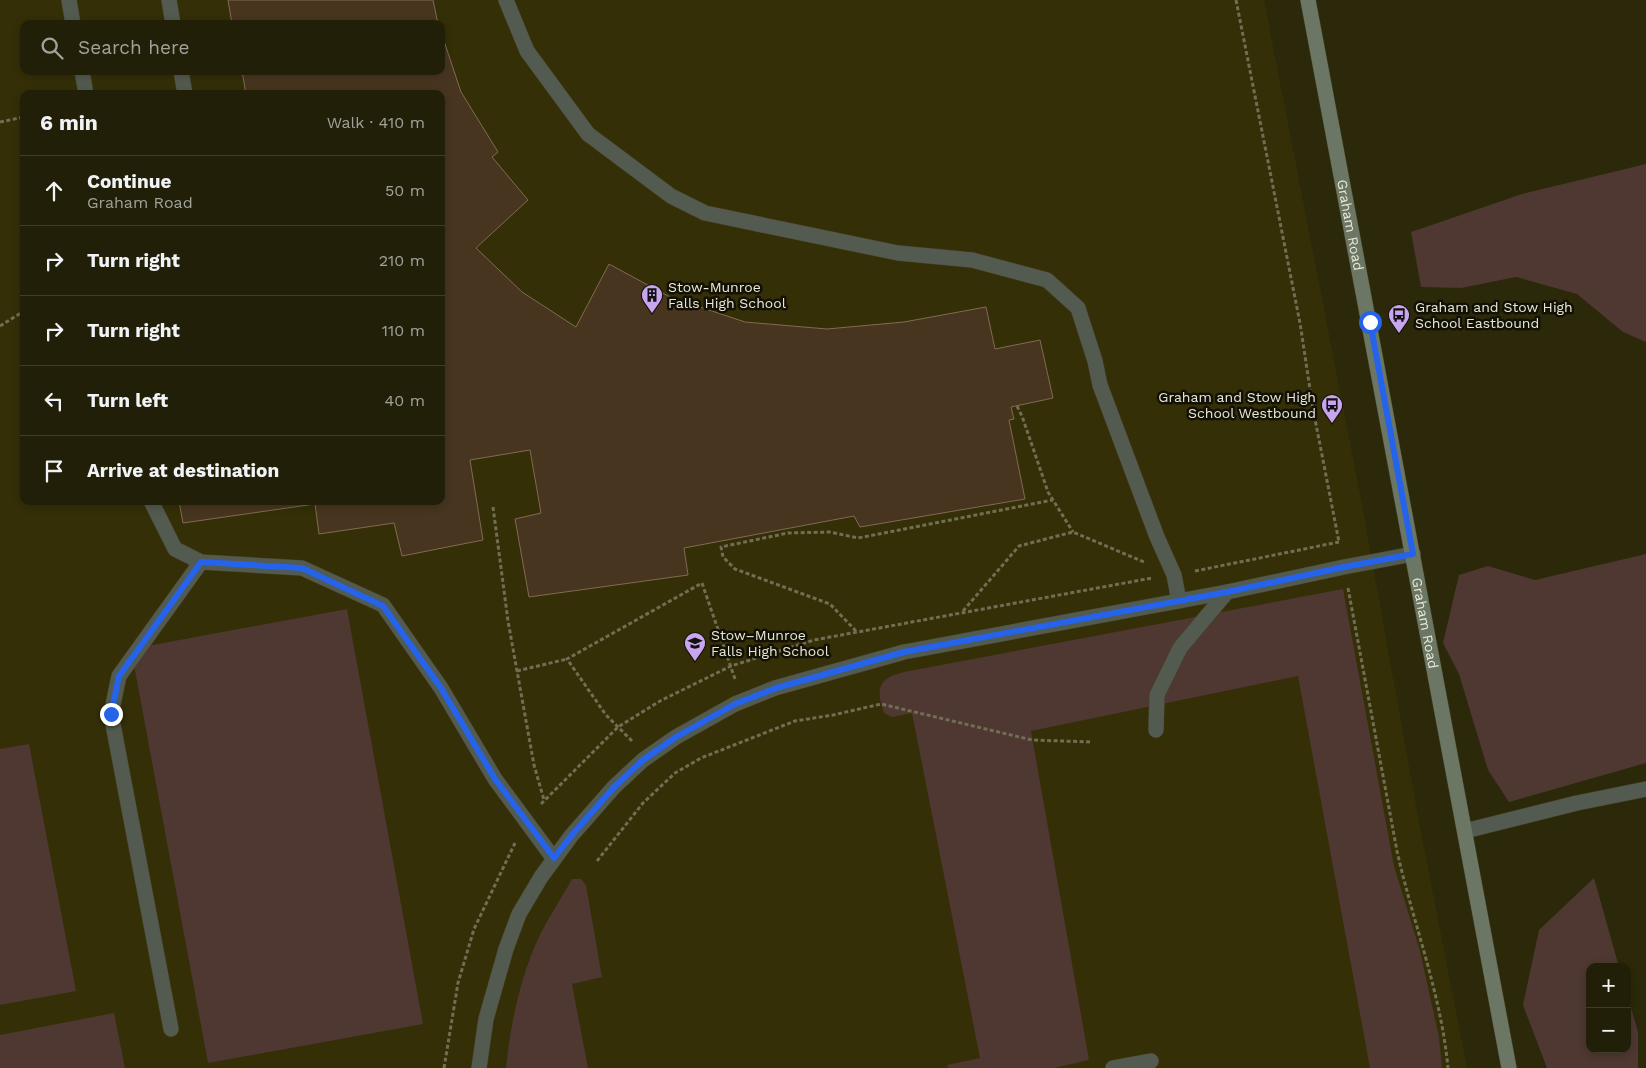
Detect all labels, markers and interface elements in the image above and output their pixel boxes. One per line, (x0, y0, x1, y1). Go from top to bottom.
search box (20, 20, 445, 75)
icon: search (38, 34, 66, 62)
text: Search here (78, 36, 189, 59)
text: 6 min (40, 110, 98, 135)
text: Walk · 410 m (327, 113, 425, 132)
text: Continue (87, 170, 171, 193)
icon: ahead (40, 177, 68, 205)
street label: Graham Road (1334, 178, 1367, 272)
text: 50 m (385, 181, 425, 200)
text: Graham Road (87, 193, 193, 212)
icon: right (40, 247, 68, 275)
text: Turn right (87, 249, 180, 272)
text: 210 m (379, 251, 425, 270)
place label: Stow-Munroe Falls High School (668, 279, 787, 311)
building icon: Stow-Munroe Falls High School (640, 283, 664, 314)
place label: Graham and Stow High School Eastbound (1415, 299, 1573, 331)
bus stop icon: Graham and Stow High School Eastbound (1387, 303, 1411, 334)
route start (1359, 311, 1382, 334)
icon: right (40, 317, 68, 345)
text: Turn right (87, 319, 180, 342)
text: 110 m (382, 321, 425, 340)
icon: left (40, 387, 68, 415)
text: Turn left (87, 389, 168, 412)
place label: Graham and Stow High School Westbound (1158, 389, 1316, 421)
text: 40 m (385, 391, 425, 410)
bus stop icon: Graham and Stow High School Westbound (1320, 393, 1344, 424)
icon: arrive (40, 457, 68, 485)
text: Arrive at destination (87, 459, 279, 482)
street label: Graham Road (1409, 576, 1442, 670)
place label: Stow–Munroe Falls High School (711, 627, 830, 659)
school or university icon: Stow–Munroe Falls High School (683, 631, 707, 662)
route end (100, 703, 123, 726)
map controls (1586, 963, 1631, 1053)
button: + (1586, 963, 1631, 1008)
button: − (1586, 1008, 1631, 1053)

